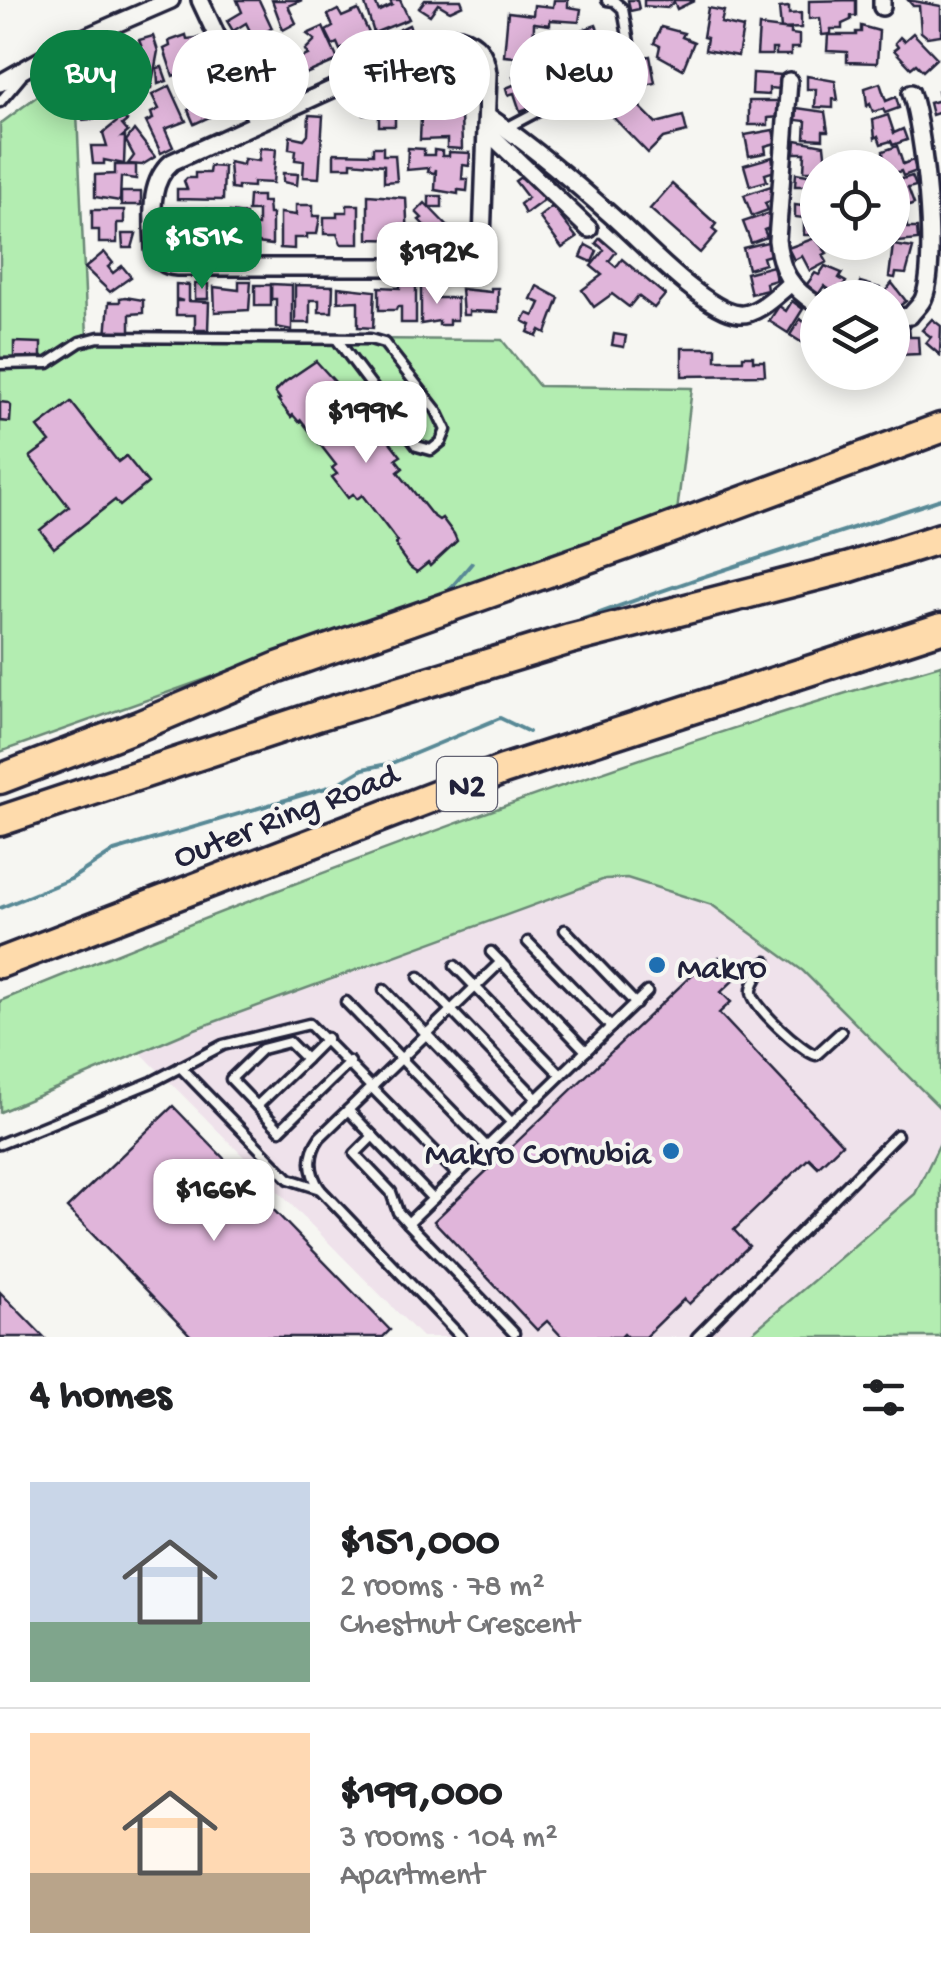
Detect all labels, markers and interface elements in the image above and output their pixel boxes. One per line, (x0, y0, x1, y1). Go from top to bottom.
chip: Buy (30, 30, 152, 120)
chip: Rent (172, 30, 309, 120)
chip: Filters (329, 30, 490, 120)
chip: New (510, 30, 648, 120)
map controls (800, 150, 910, 390)
button: locate (800, 150, 910, 260)
pin: $151K (132, 207, 272, 292)
text: $151K (165, 220, 239, 258)
pin: $192K (367, 222, 507, 307)
text: $192K (399, 235, 475, 273)
button: layers (800, 280, 910, 390)
pin: $199K (296, 381, 436, 466)
text: $199K (328, 394, 404, 432)
street label: Outer Ring Road (169, 756, 408, 880)
road number: N2 (437, 757, 497, 811)
place label: Makro (677, 950, 767, 991)
marker: Makro (646, 954, 668, 976)
place label: Makro Cornubia (425, 1136, 653, 1177)
marker: Makro Cornubia (660, 1140, 682, 1162)
pin: $166K (144, 1159, 284, 1244)
text: $166K (175, 1172, 253, 1210)
icon: filters (856, 1370, 911, 1425)
text: 4 homes (30, 1373, 171, 1422)
text: $151,000 (340, 1520, 500, 1569)
icon: home (110, 1522, 230, 1642)
text: 2 rooms · 78 m² (340, 1569, 545, 1607)
text: Chestnut Crescent (340, 1607, 579, 1645)
text: $199,000 (340, 1771, 503, 1820)
icon: home (110, 1773, 230, 1893)
text: 3 rooms · 104 m² (340, 1820, 558, 1858)
text: Apartment (340, 1858, 484, 1896)

